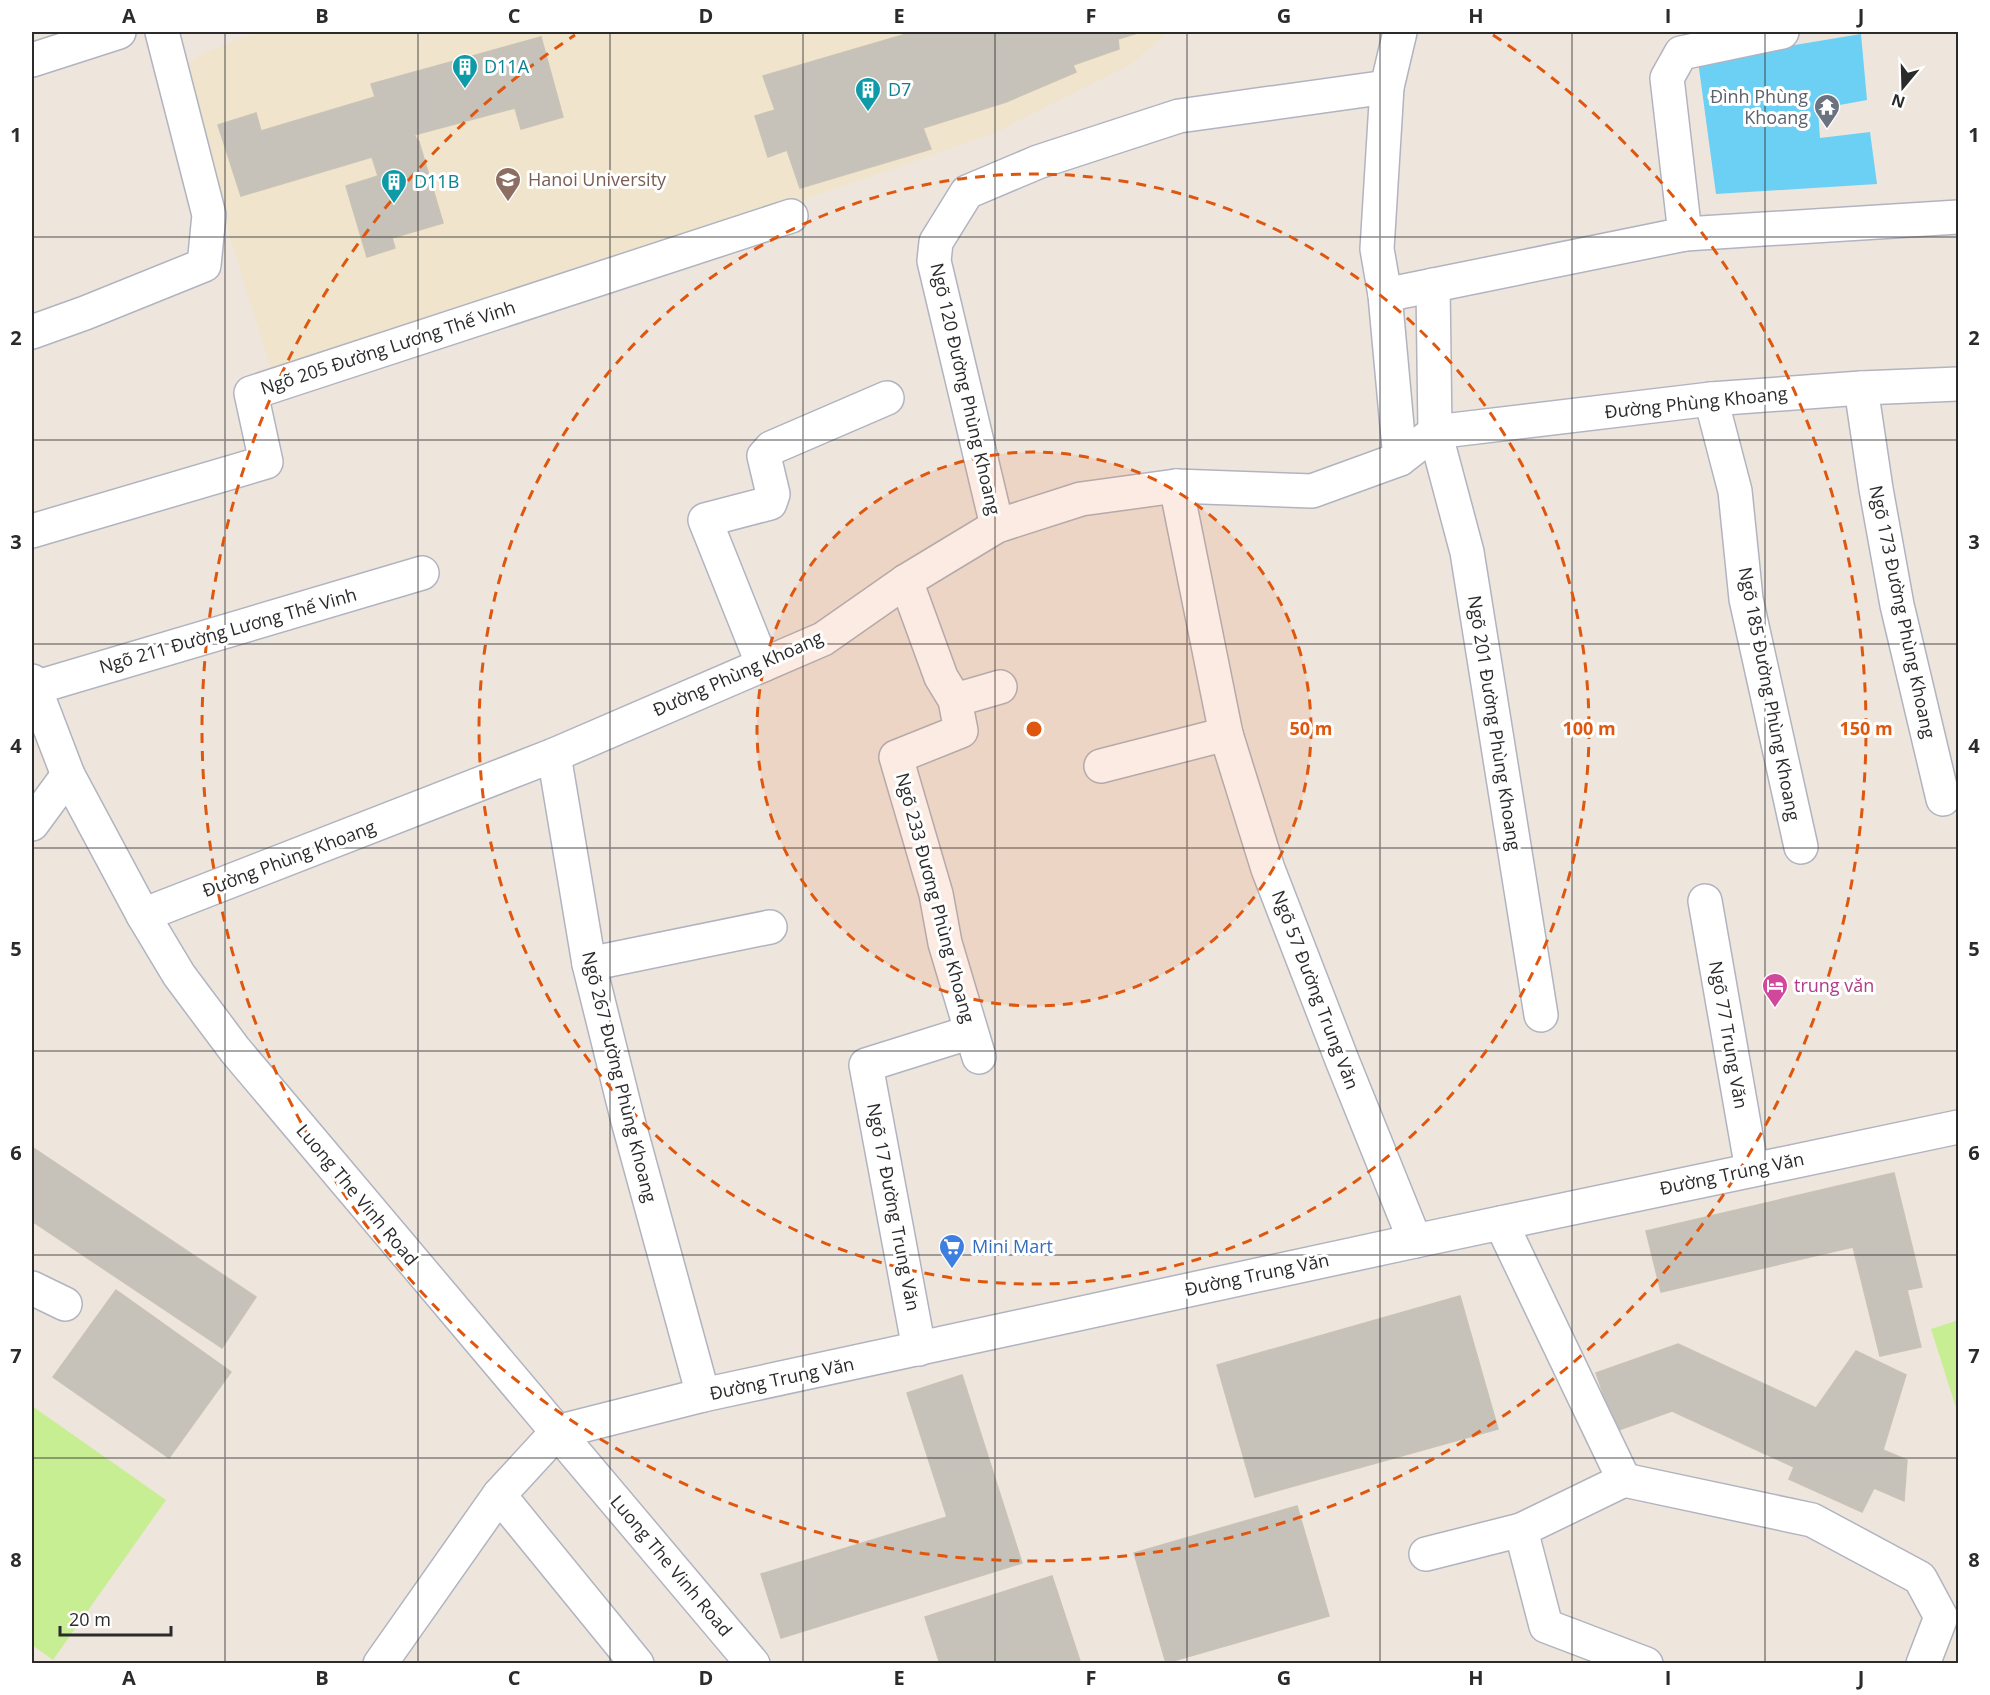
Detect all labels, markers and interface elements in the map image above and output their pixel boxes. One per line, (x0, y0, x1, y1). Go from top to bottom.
text: A (122, 2, 136, 29)
text: B (315, 2, 329, 29)
text: C (508, 2, 521, 29)
text: D (699, 2, 713, 29)
text: E (893, 2, 905, 29)
text: F (1086, 2, 1096, 29)
text: G (1277, 2, 1291, 29)
text: H (1468, 2, 1484, 29)
text: I (1665, 2, 1671, 29)
text: J (1856, 2, 1864, 29)
building icon: D11A (450, 52, 480, 90)
place label: D11A (484, 54, 530, 78)
north arrow (1873, 57, 1933, 117)
building icon: D7 (853, 75, 883, 113)
place label: D7 (888, 77, 911, 101)
place label: Đình Phùng Khoang (1710, 84, 1808, 129)
text: N (1888, 89, 1908, 114)
temple icon: Đình Phùng Khoang (1812, 92, 1842, 130)
text: 1 (10, 121, 22, 148)
text: 1 (1968, 121, 1980, 148)
school or university icon: Hanoi University (493, 165, 523, 203)
building icon: D11B (379, 167, 409, 205)
place label: Hanoi University (528, 167, 667, 191)
place label: D11B (414, 169, 459, 193)
street label: Ngõ 120 Đường Phùng Khoang (925, 260, 1007, 517)
street label: Ngõ 205 Đường Lương Thế Vinh (257, 294, 518, 400)
text: 2 (10, 324, 22, 351)
text: 2 (1968, 324, 1980, 351)
street label: Đường Phùng Khoang (1603, 380, 1789, 424)
street label: Ngõ 173 Đường Phùng Khoang (1864, 483, 1942, 741)
text: 3 (10, 528, 22, 555)
text: 3 (1968, 528, 1980, 555)
street label: Ngõ 185 Đường Phùng Khoang (1734, 565, 1806, 823)
street label: Ngõ 211 Đường Lương Thế Vinh (96, 582, 359, 678)
street label: Ngõ 201 Đường Phùng Khoang (1463, 594, 1527, 852)
street label: Đường Phùng Khoang (649, 625, 827, 721)
text: 50 m (1290, 716, 1332, 740)
text: 100 m (1562, 716, 1616, 740)
text: 150 m (1839, 716, 1893, 740)
centre of rings (1024, 719, 1044, 739)
text: 4 (10, 732, 22, 759)
text: 4 (1968, 732, 1980, 759)
street label: Ngõ 233 Đương Phùng Khoang (891, 770, 981, 1026)
street label: Đường Phùng Khoang (199, 814, 379, 902)
street label: Ngõ 57 Đường Trung Văn (1267, 887, 1365, 1093)
text: 5 (10, 935, 22, 962)
text: 5 (1968, 935, 1980, 962)
street label: Ngõ 267 Đường Phùng Khoang (577, 949, 663, 1205)
street label: Ngõ 77 Trung Văn (1704, 959, 1754, 1111)
hotel icon: trung văn (1760, 971, 1790, 1009)
place label: trung văn (1794, 973, 1874, 997)
street label: Ngõ 17 Đường Trung Văn (862, 1101, 926, 1313)
street label: Luong The Vinh Road (292, 1119, 424, 1270)
text: 6 (10, 1139, 22, 1166)
text: 6 (1968, 1139, 1980, 1166)
street label: Đường Trung Văn (1657, 1146, 1806, 1200)
supermarket icon: Mini Mart (937, 1232, 967, 1270)
place label: Mini Mart (972, 1234, 1053, 1258)
street label: Đường Trung Văn (1182, 1247, 1331, 1301)
text: 7 (10, 1342, 22, 1369)
text: 7 (1968, 1342, 1980, 1369)
street label: Đường Trung Văn (707, 1351, 856, 1405)
street label: Luong The Vinh Road (606, 1490, 738, 1641)
text: 8 (10, 1546, 22, 1573)
text: 8 (1968, 1546, 1980, 1573)
scale bar (60, 1599, 171, 1637)
text: 20 m (69, 1607, 111, 1631)
text: A (122, 1664, 136, 1691)
text: B (315, 1664, 329, 1691)
text: C (508, 1664, 521, 1691)
text: D (699, 1664, 713, 1691)
text: E (893, 1664, 905, 1691)
text: F (1086, 1664, 1096, 1691)
text: G (1277, 1664, 1291, 1691)
text: H (1468, 1664, 1484, 1691)
text: I (1665, 1664, 1671, 1691)
text: J (1856, 1664, 1864, 1691)

